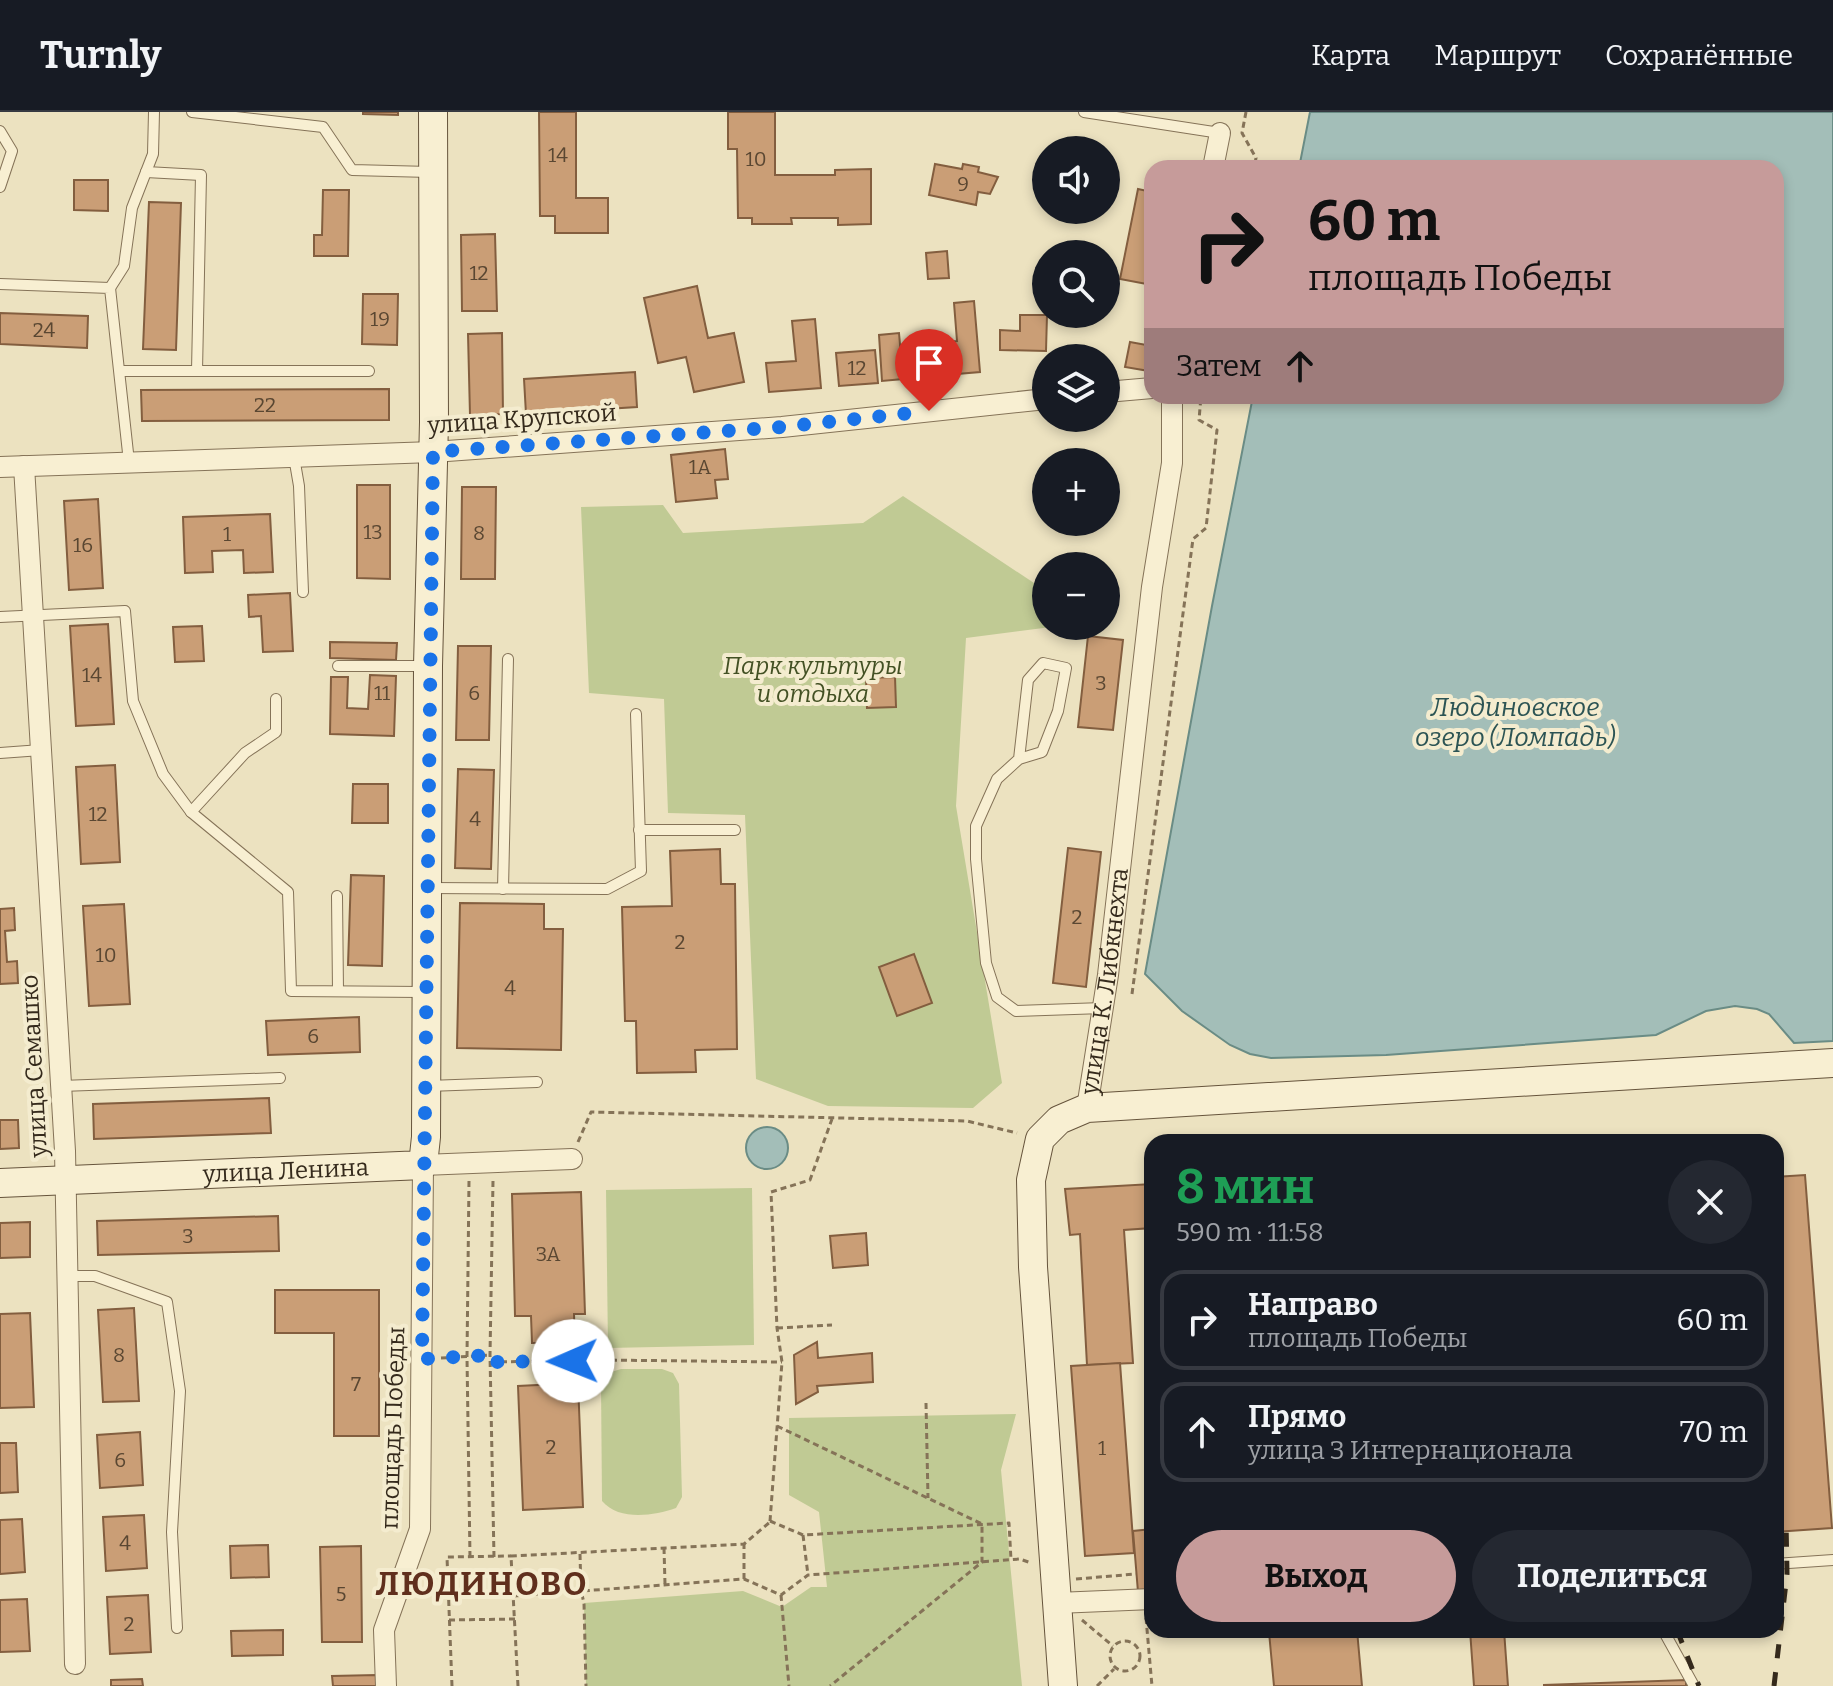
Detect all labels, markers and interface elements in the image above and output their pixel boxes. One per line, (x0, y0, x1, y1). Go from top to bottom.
text: Turnly (40, 32, 161, 78)
text: Карта (1311, 39, 1390, 72)
text: Маршрут (1434, 39, 1561, 72)
text: Сохранённые (1605, 39, 1793, 72)
map controls (1032, 136, 1120, 640)
button: sound (1032, 136, 1120, 224)
house number: 14 (548, 143, 568, 167)
house number: 10 (746, 147, 766, 171)
house number: 9 (957, 172, 969, 196)
text: 60 m (1308, 188, 1440, 255)
icon: right (1176, 192, 1280, 296)
button: search (1032, 240, 1120, 328)
text: площадь Победы (1308, 256, 1612, 300)
house number: 12 (470, 261, 489, 285)
house number: 19 (370, 307, 390, 331)
house number: 24 (33, 318, 56, 342)
pin (895, 329, 963, 411)
icon: arrive (907, 341, 951, 385)
button: layers (1032, 344, 1120, 432)
icon: ahead (1278, 344, 1322, 388)
text: Затем (1176, 348, 1262, 384)
house number: 12 (848, 356, 867, 380)
house number: 22 (254, 393, 276, 417)
street label: улица Крупской (426, 398, 617, 440)
button: + (1032, 448, 1120, 536)
house number: 1А (689, 455, 712, 479)
house number: 13 (363, 520, 383, 544)
house number: 8 (473, 521, 485, 545)
house number: 1 (223, 522, 231, 546)
house number: 16 (73, 533, 93, 557)
button: − (1032, 552, 1120, 640)
park label: Парк культуры и отдыха (723, 652, 903, 708)
house number: 14 (82, 663, 102, 687)
house number: 3 (1095, 671, 1107, 695)
house number: 11 (374, 681, 390, 705)
house number: 6 (468, 681, 480, 705)
water label: Людиновское озеро (Ломпадь) (1415, 692, 1615, 753)
house number: 12 (89, 802, 108, 826)
house number: 4 (469, 807, 481, 831)
street label: улица К. Либкнехта (1075, 866, 1134, 1098)
house number: 2 (1072, 905, 1082, 929)
house number: 2 (675, 930, 685, 954)
house number: 10 (96, 943, 116, 967)
street label: улица Семашко (15, 974, 53, 1159)
house number: 4 (504, 976, 516, 1000)
house number: 6 (307, 1024, 319, 1048)
street label: улица Ленина (201, 1153, 369, 1188)
text: 8 мин (1176, 1158, 1314, 1216)
button: close (1668, 1160, 1752, 1244)
text: 590 m · 11:58 (1176, 1217, 1324, 1248)
house number: 3 (182, 1224, 194, 1248)
house number: 3А (536, 1242, 561, 1266)
text: Направо (1248, 1287, 1378, 1323)
icon: right (1180, 1298, 1224, 1342)
text: 60 m (1677, 1302, 1748, 1338)
position arrow (531, 1319, 615, 1403)
text: площадь Победы (1248, 1323, 1468, 1354)
street label: площадь Победы (375, 1326, 411, 1530)
house number: 8 (113, 1343, 125, 1367)
house number: 7 (351, 1372, 361, 1396)
text: Прямо (1248, 1399, 1346, 1435)
icon: ahead (1180, 1410, 1224, 1454)
text: 70 m (1680, 1414, 1748, 1450)
house number: 2 (546, 1435, 556, 1459)
text: улица 3 Интернационала (1248, 1435, 1573, 1466)
house number: 1 (1098, 1436, 1106, 1460)
house number: 6 (114, 1448, 126, 1472)
button: Выход (1176, 1530, 1456, 1622)
button: Поделиться (1472, 1530, 1752, 1622)
house number: 4 (119, 1531, 131, 1555)
district label: ЛЮДИНОВО (376, 1565, 588, 1603)
house number: 5 (336, 1582, 346, 1606)
house number: 2 (124, 1612, 134, 1636)

